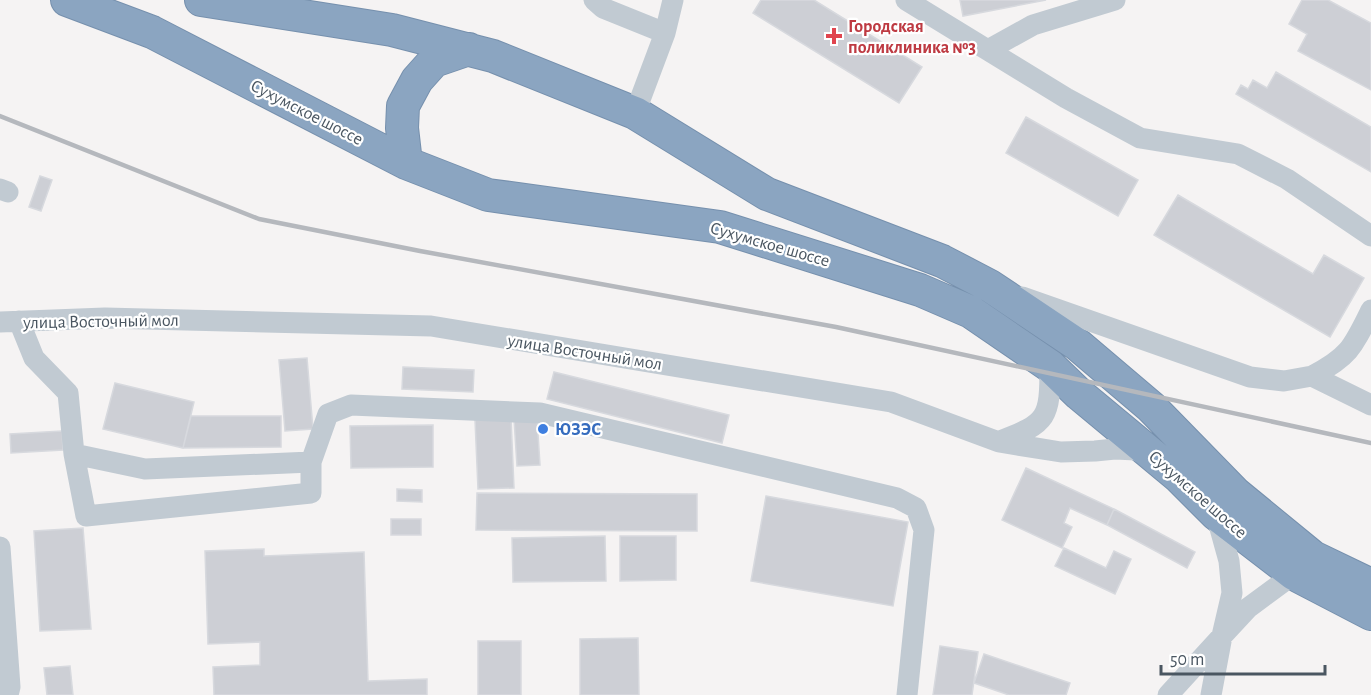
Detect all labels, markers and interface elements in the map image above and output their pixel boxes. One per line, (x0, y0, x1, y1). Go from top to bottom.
place label: Городская поликлиника №3 (848, 18, 976, 57)
marker: Городская поликлиника №3 (825, 27, 843, 45)
street label: Сухумское шоссе (247, 77, 366, 149)
street label: Сухумское шоссе (708, 219, 832, 271)
street label: улица Восточный мол (22, 312, 179, 332)
street label: улица Восточный мол (505, 332, 663, 374)
place label: ЮЗЭС (555, 421, 601, 439)
marker: ЮЗЭС (536, 422, 550, 436)
street label: Сухумское шоссе (1145, 447, 1250, 542)
scale bar (1161, 638, 1324, 676)
text: 50 m (1170, 651, 1204, 669)

